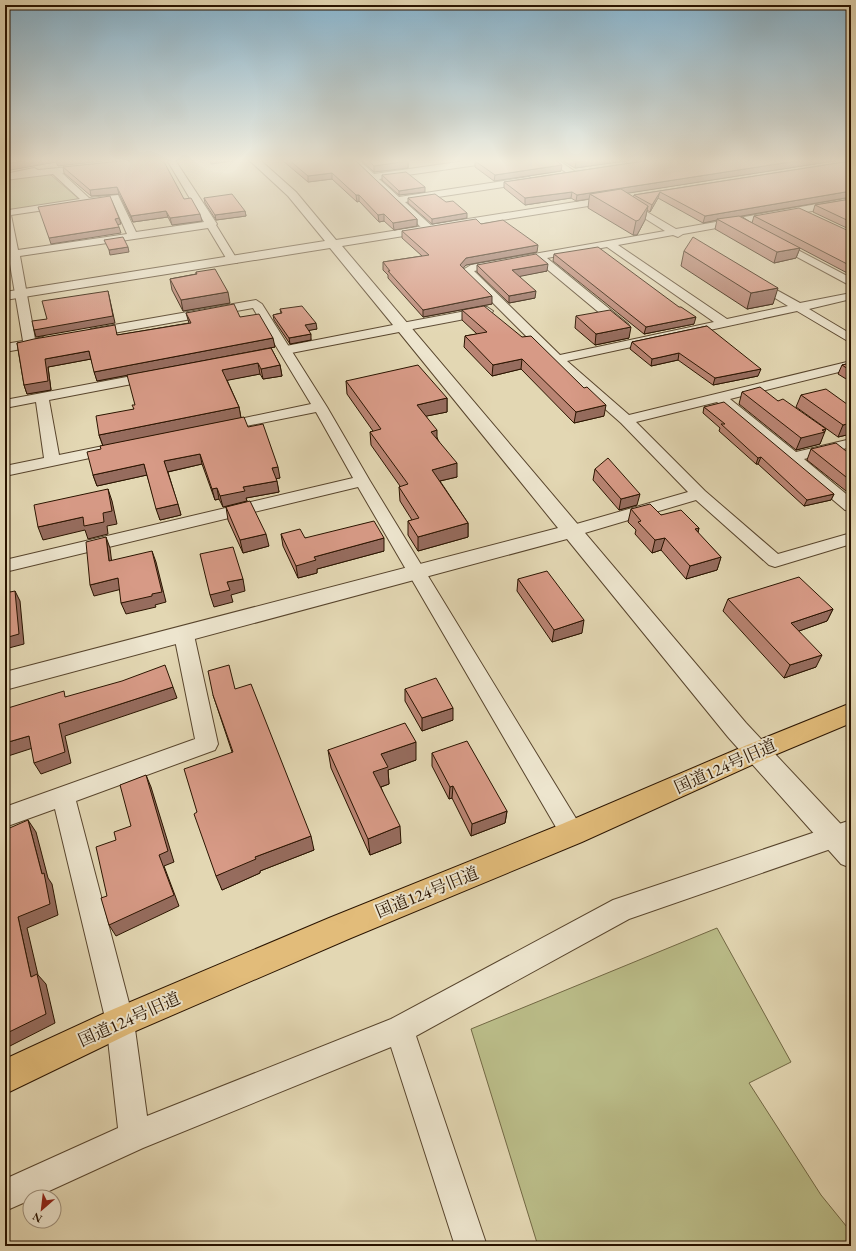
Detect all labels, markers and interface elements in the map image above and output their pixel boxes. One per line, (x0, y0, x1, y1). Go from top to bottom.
street label: 国道124号旧道 (671, 734, 779, 798)
street label: 国道124号旧道 (372, 861, 482, 923)
street label: 国道124号旧道 (75, 987, 183, 1051)
north arrow (22, 1189, 62, 1229)
text: N (30, 1210, 45, 1226)

